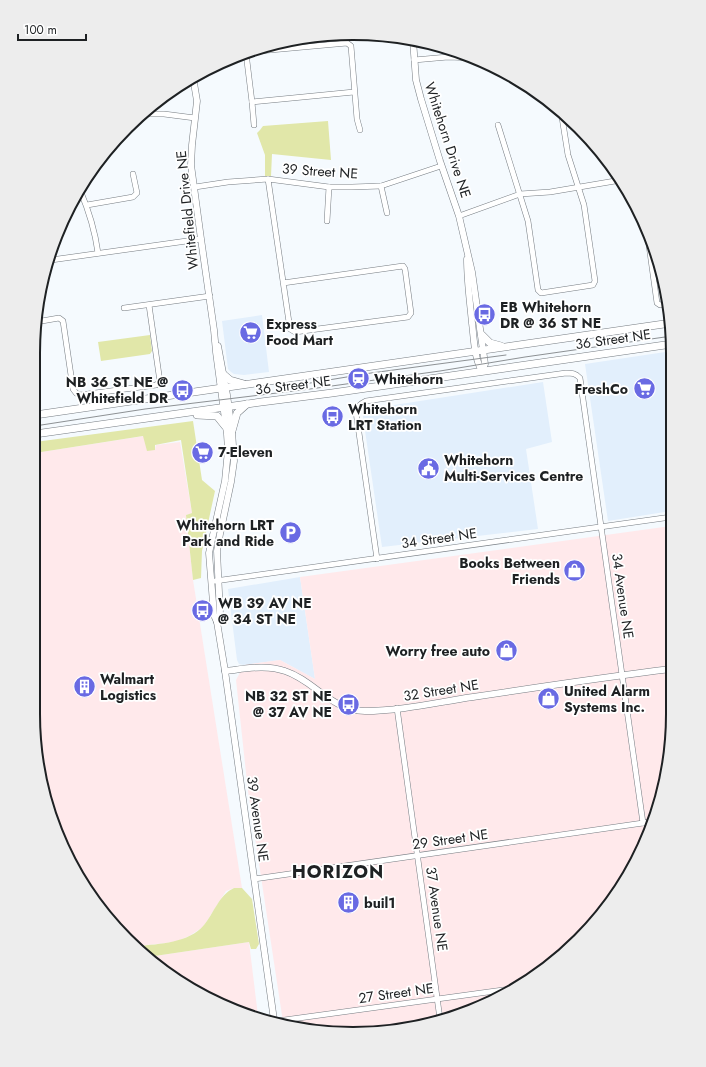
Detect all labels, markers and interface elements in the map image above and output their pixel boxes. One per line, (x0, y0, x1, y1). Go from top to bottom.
scale bar (18, 16, 86, 42)
text: 100 m (24, 21, 57, 39)
street label: Whitehorn Drive NE (420, 80, 476, 200)
street label: Whitefield Drive NE (171, 150, 203, 270)
street label: 39 Street NE (281, 158, 359, 184)
place label: EB Whitehorn DR @ 36 ST NE (500, 297, 601, 333)
bus stop icon: EB Whitehorn DR @ 36 ST NE (472, 302, 498, 328)
place label: Express Food Mart (266, 314, 333, 350)
supermarket icon: Express Food Mart (237, 319, 263, 345)
street label: 36 Street NE (574, 324, 652, 354)
station icon: Whitehorn (345, 366, 371, 392)
place label: Whitehorn (374, 369, 443, 389)
street label: 36 Street NE (254, 370, 332, 400)
place label: NB 36 ST NE @ Whitefield DR (66, 372, 168, 408)
supermarket icon: FreshCo (631, 376, 657, 402)
bus stop icon: NB 36 ST NE @ Whitefield DR (170, 377, 196, 403)
place label: FreshCo (575, 379, 628, 399)
place label: Whitehorn LRT Station (348, 399, 422, 435)
bus stop icon: Whitehorn LRT Station (319, 404, 345, 430)
supermarket icon: 7-Eleven (189, 439, 215, 465)
place label: 7-Eleven (218, 442, 273, 462)
place label: Whitehorn Multi-Services Centre (444, 450, 583, 486)
public building icon: Whitehorn Multi-Services Centre (415, 455, 441, 481)
place label: Whitehorn LRT Park and Ride (176, 515, 274, 551)
parking icon: Whitehorn LRT Park and Ride (277, 520, 303, 546)
street label: 34 Street NE (400, 523, 478, 553)
street label: 34 Avenue NE (607, 552, 639, 640)
place label: Books Between Friends (459, 553, 561, 589)
shop icon: Books Between Friends (562, 558, 588, 584)
place label: WB 39 AV NE @ 34 ST NE (218, 593, 312, 629)
bus stop icon: WB 39 AV NE @ 34 ST NE (190, 598, 216, 624)
shop icon: Worry free auto (493, 638, 519, 664)
place label: Worry free auto (386, 641, 490, 661)
place label: Walmart Logistics (100, 669, 157, 705)
building icon: Walmart Logistics (71, 674, 97, 700)
street label: 32 Street NE (402, 674, 480, 706)
place label: United Alarm Systems Inc. (564, 681, 650, 717)
place label: NB 32 ST NE @ 37 AV NE (245, 686, 332, 722)
shop icon: United Alarm Systems Inc. (536, 686, 562, 712)
bus stop icon: NB 32 ST NE @ 37 AV NE (335, 691, 361, 717)
street label: 39 Avenue NE (242, 775, 274, 863)
street label: 29 Street NE (411, 824, 489, 854)
district label: HORIZON (292, 859, 384, 885)
street label: 37 Avenue NE (421, 865, 453, 953)
building icon: buil1 (336, 890, 362, 916)
place label: buil1 (364, 893, 395, 913)
street label: 27 Street NE (357, 978, 435, 1008)

